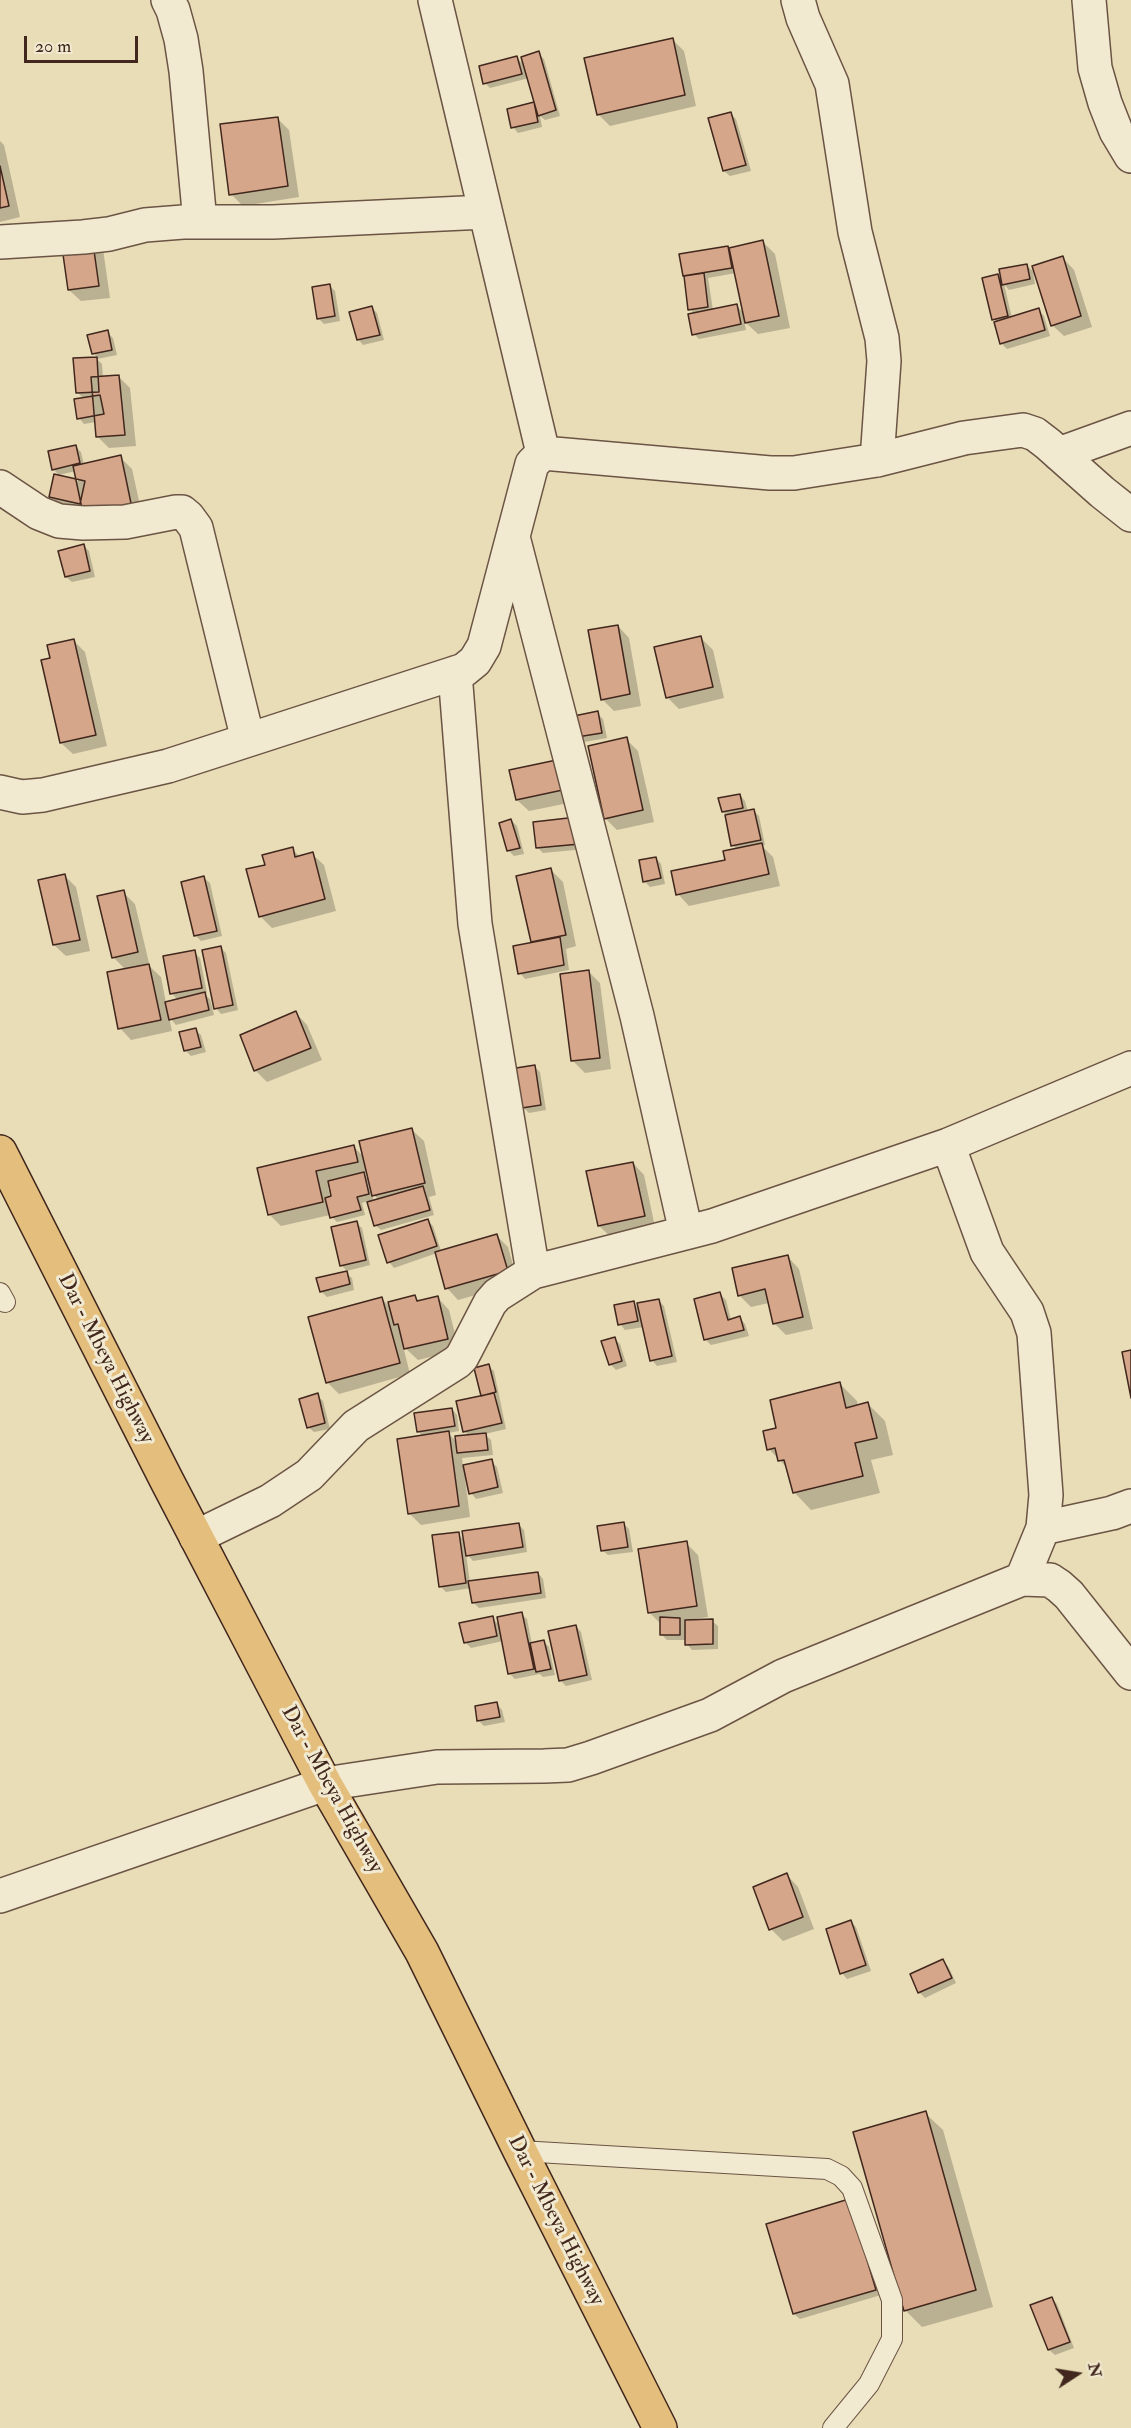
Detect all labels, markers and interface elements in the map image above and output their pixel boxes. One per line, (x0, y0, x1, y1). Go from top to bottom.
scale bar (27, 24, 141, 62)
text: 20 m (35, 35, 71, 58)
street label: Dar - Mbeya Highway (51, 1270, 159, 1448)
street label: Dar - Mbeya Highway (275, 1702, 387, 1878)
street label: Dar - Mbeya Highway (501, 2132, 609, 2310)
north arrow (1047, 2344, 1107, 2404)
text: N (1083, 2361, 1106, 2379)

